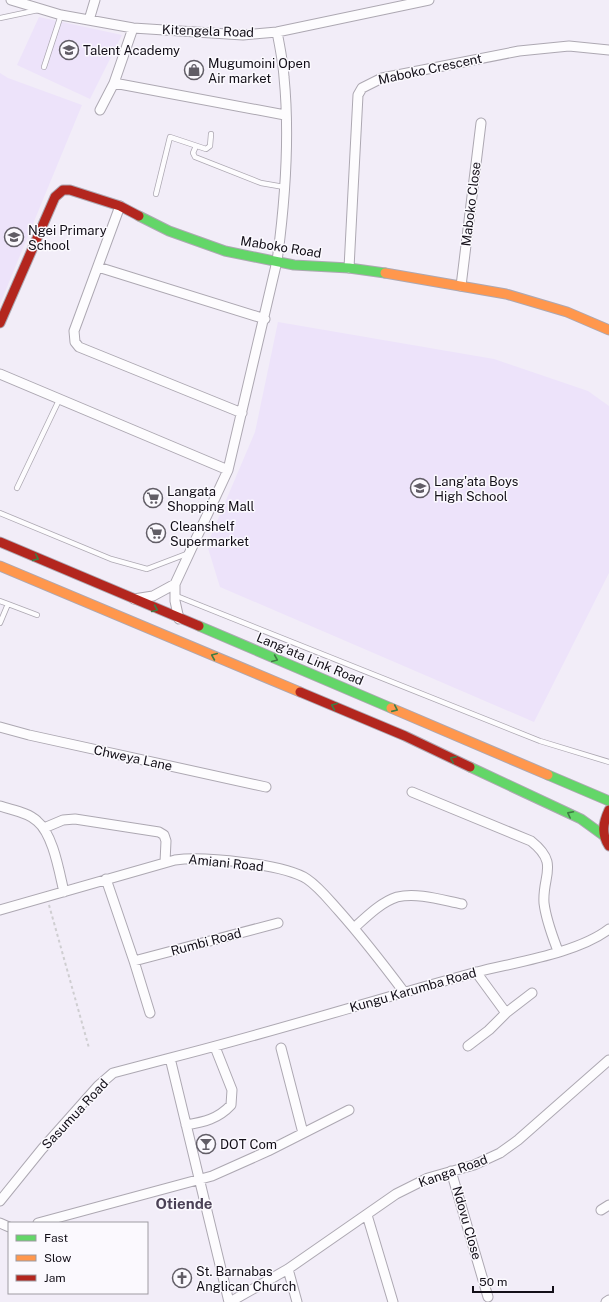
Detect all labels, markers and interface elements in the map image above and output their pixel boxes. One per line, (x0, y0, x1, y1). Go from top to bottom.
street label: Kitengela Road (162, 22, 254, 40)
school or university icon: Talent Academy (58, 39, 80, 61)
place label: Talent Academy (83, 43, 180, 58)
street label: Maboko Crescent (377, 51, 483, 87)
place label: Mugumoini Open Air market (208, 56, 310, 86)
shop icon: Mugumoini Open Air market (183, 59, 205, 81)
street label: Maboko Close (458, 161, 484, 247)
place label: Ngei Primary School (28, 223, 107, 253)
school or university icon: Ngei Primary School (3, 226, 25, 248)
street label: Maboko Road (239, 233, 323, 261)
place label: Lang'ata Boys High School (434, 474, 518, 504)
school or university icon: Lang'ata Boys High School (409, 477, 431, 499)
place label: Langata Shopping Mall (167, 484, 254, 514)
supermarket icon: Langata Shopping Mall (142, 487, 164, 509)
place label: Cleanshelf Supermarket (170, 519, 249, 549)
supermarket icon: Cleanshelf Supermarket (145, 522, 167, 544)
one-way arrow (31, 553, 39, 561)
one-way arrow (151, 604, 159, 612)
street label: Lang'ata Link Road (254, 630, 366, 688)
one-way arrow (210, 653, 217, 661)
one-way arrow (271, 654, 279, 662)
one-way arrow (330, 703, 338, 711)
one-way arrow (391, 704, 399, 712)
street label: Chweya Lane (92, 742, 174, 774)
one-way arrow (449, 756, 457, 764)
one-way arrow (567, 811, 575, 819)
street label: Amiani Road (188, 852, 264, 874)
street label: Rumbi Road (169, 925, 243, 959)
street label: Kungu Karumba Road (348, 965, 478, 1015)
street label: Sasumua Road (39, 1076, 111, 1152)
bar icon: DOT Com (195, 1133, 217, 1155)
place label: DOT Com (220, 1137, 277, 1152)
street label: Kanga Road (416, 1152, 490, 1190)
street label: Ndovu Close (449, 1185, 485, 1261)
district label: Otiende (156, 1195, 212, 1212)
legend (8, 1222, 148, 1294)
text: Fast (44, 1231, 69, 1245)
text: Slow (44, 1251, 72, 1265)
place label: St. Barnabas Anglican Church (196, 1264, 296, 1294)
church icon: St. Barnabas Anglican Church (171, 1267, 193, 1289)
scale bar (473, 1268, 553, 1294)
text: Jam (44, 1271, 66, 1285)
text: 50 m (479, 1275, 507, 1289)

